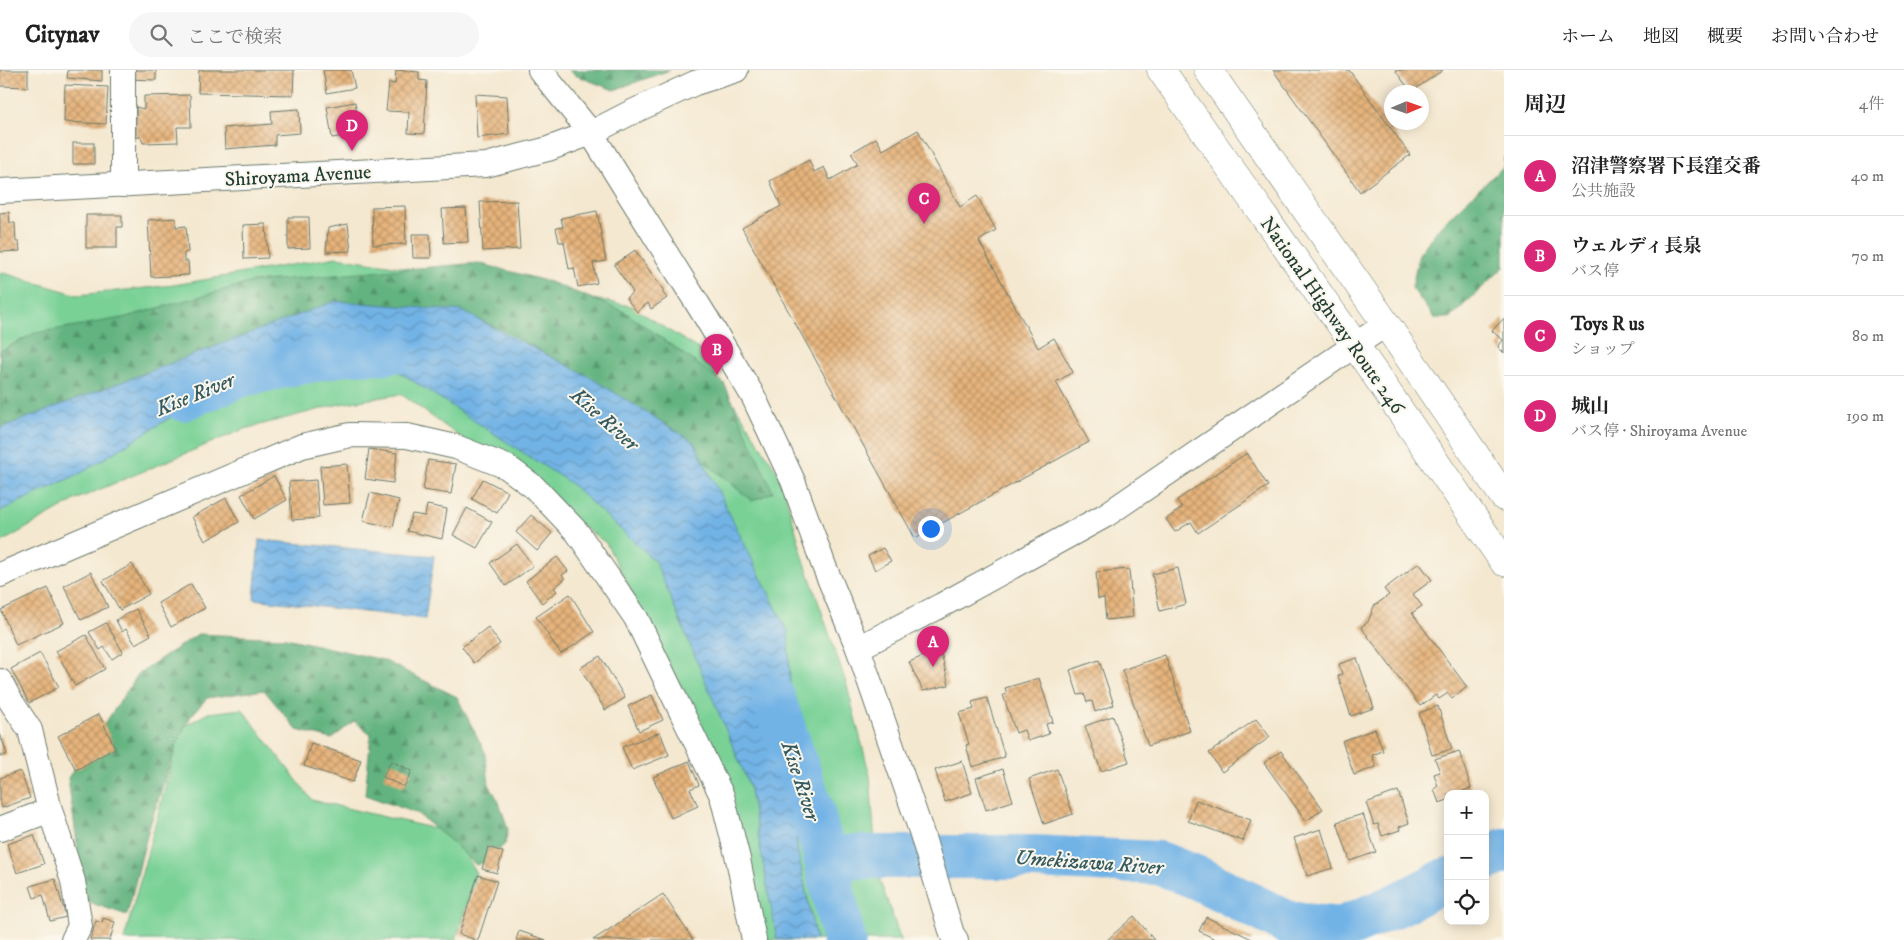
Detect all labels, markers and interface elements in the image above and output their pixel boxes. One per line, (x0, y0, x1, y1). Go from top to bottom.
search box (129, 12, 479, 57)
text: Citynav (25, 20, 99, 50)
icon: search (147, 21, 175, 49)
text: ここで検索 (187, 26, 282, 49)
text: ホーム (1561, 26, 1615, 48)
text: 地図 (1643, 26, 1679, 48)
text: 概要 (1707, 26, 1743, 48)
text: お問い合わせ (1771, 26, 1879, 48)
north arrow (1384, 85, 1429, 130)
text: 周辺 (1524, 92, 1566, 118)
text: 4件 (1859, 94, 1884, 114)
pin: D (336, 110, 368, 151)
text: 沼津警察署下長窪交番 (1571, 155, 1761, 178)
street label: Shiroyama Avenue (224, 160, 372, 193)
text: A (1535, 166, 1545, 186)
text: 40 m (1851, 166, 1884, 186)
text: 公共施設 (1571, 181, 1635, 201)
pin: C (908, 183, 940, 224)
street label: National Highway Route 246 (1254, 212, 1410, 420)
text: ウェルディ長泉 (1571, 235, 1702, 258)
text: B (1535, 246, 1545, 266)
text: 70 m (1852, 246, 1884, 266)
text: バス停 (1571, 261, 1619, 281)
text: Toys R us (1571, 313, 1644, 336)
text: C (1535, 326, 1545, 346)
text: 80 m (1852, 326, 1884, 346)
pin: B (701, 334, 733, 375)
text: ショップ (1571, 339, 1635, 359)
water label: Kise River (151, 367, 240, 423)
water label: Kise River (564, 382, 645, 458)
text: 城山 (1571, 395, 1609, 418)
text: D (1534, 406, 1546, 426)
text: 190 m (1846, 406, 1884, 426)
text: バス停 · Shiroyama Avenue (1571, 421, 1747, 441)
your location (918, 516, 944, 542)
pin: A (917, 626, 949, 667)
water label: Kise River (775, 737, 826, 826)
map controls (1444, 790, 1489, 925)
button: + (1444, 790, 1489, 835)
button: − (1444, 835, 1489, 880)
water label: Umekizawa River (1014, 845, 1165, 881)
button: locate (1444, 880, 1489, 925)

